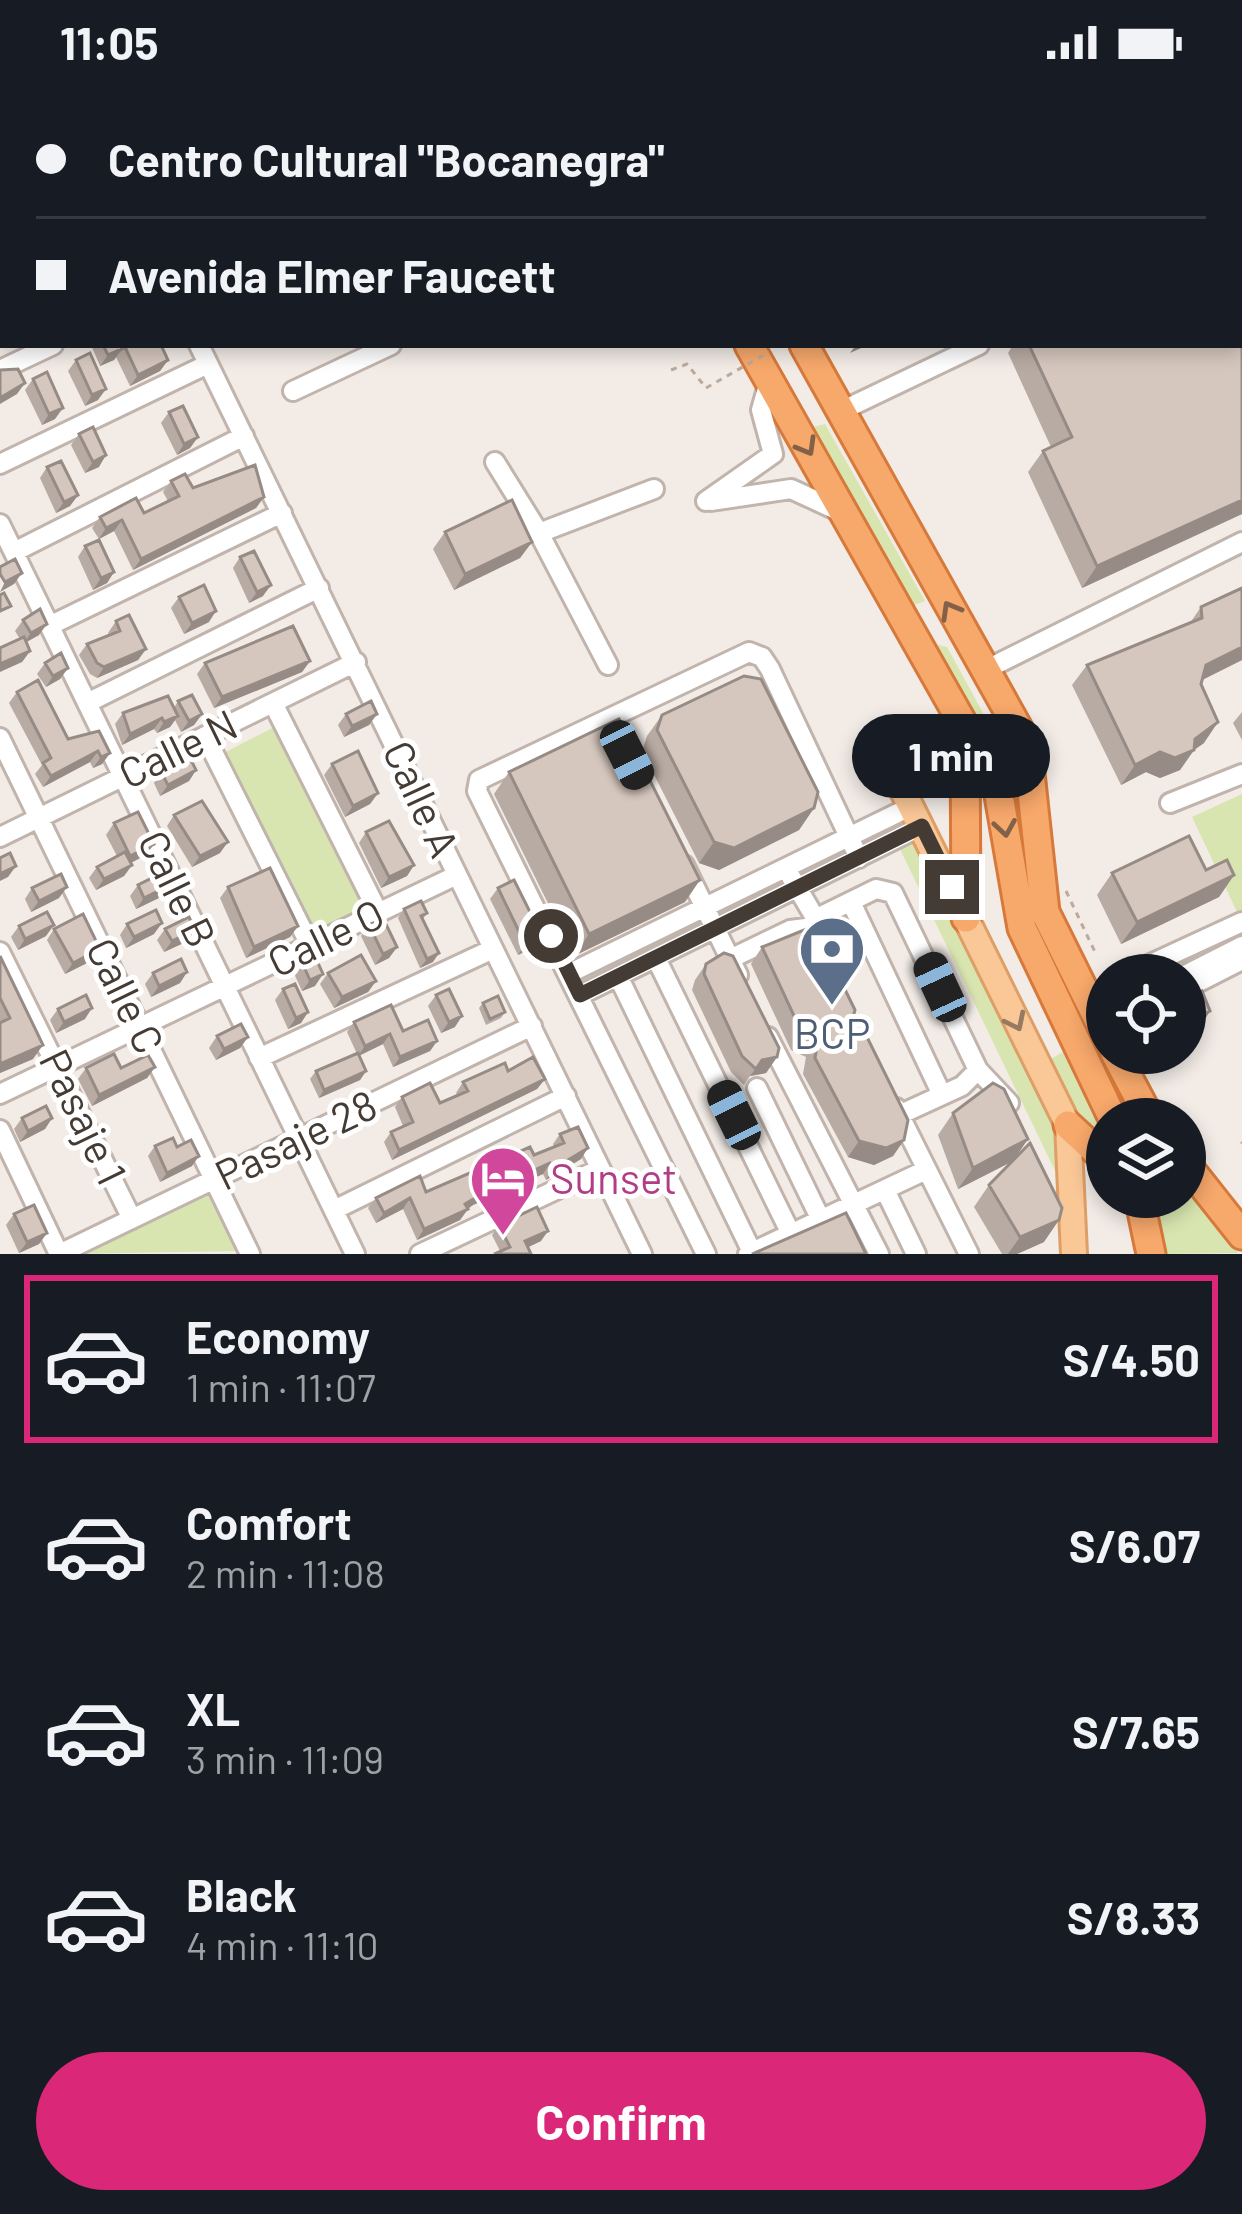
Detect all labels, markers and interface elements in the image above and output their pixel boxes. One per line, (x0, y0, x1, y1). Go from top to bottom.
text: 11:05 (60, 15, 158, 69)
text: Centro Cultural "Bocanegra" (108, 132, 664, 186)
text: Avenida Elmer Faucett (108, 248, 556, 302)
one-way arrow (792, 434, 815, 456)
one-way arrow (942, 601, 965, 623)
street label: Calle N (110, 697, 244, 797)
callout: 1 min (853, 713, 1051, 797)
car (595, 715, 659, 795)
street label: Calle A (374, 732, 471, 864)
text: 1 min (908, 732, 994, 779)
one-way arrow (992, 818, 1017, 838)
street label: Calle B (129, 822, 228, 954)
route end (925, 860, 979, 914)
street label: Calle O (259, 887, 391, 986)
route start (524, 909, 578, 963)
bank icon: BCP (797, 914, 867, 1008)
street label: Calle C (78, 929, 176, 1061)
car (908, 947, 972, 1027)
map controls (1086, 954, 1206, 1218)
button: locate (1086, 954, 1206, 1074)
place label: BCP (794, 1007, 870, 1057)
one-way arrow (1002, 1010, 1026, 1031)
street label: Pasaje 1 (30, 1041, 139, 1192)
car (702, 1075, 766, 1155)
street label: Pasaje 28 (206, 1078, 384, 1200)
button: layers (1086, 1098, 1206, 1218)
hotel icon: Sunset (468, 1144, 538, 1238)
place label: Sunset (550, 1152, 677, 1202)
icon: car (42, 1305, 150, 1413)
text: Economy (186, 1309, 370, 1363)
text: S/4.50 (1063, 1332, 1200, 1386)
text: 1 min · 11:07 (186, 1363, 376, 1410)
icon: car (42, 1491, 150, 1599)
text: Comfort (186, 1495, 352, 1549)
text: S/6.07 (1069, 1518, 1200, 1572)
text: 2 min · 11:08 (186, 1549, 385, 1596)
icon: car (42, 1677, 150, 1785)
text: XL (186, 1681, 240, 1735)
text: S/7.65 (1072, 1704, 1200, 1758)
text: 3 min · 11:09 (186, 1735, 384, 1782)
icon: car (42, 1863, 150, 1971)
text: Black (186, 1867, 297, 1921)
text: S/8.33 (1067, 1890, 1200, 1944)
text: 4 min · 11:10 (186, 1921, 379, 1968)
button: Confirm (36, 2052, 1206, 2190)

